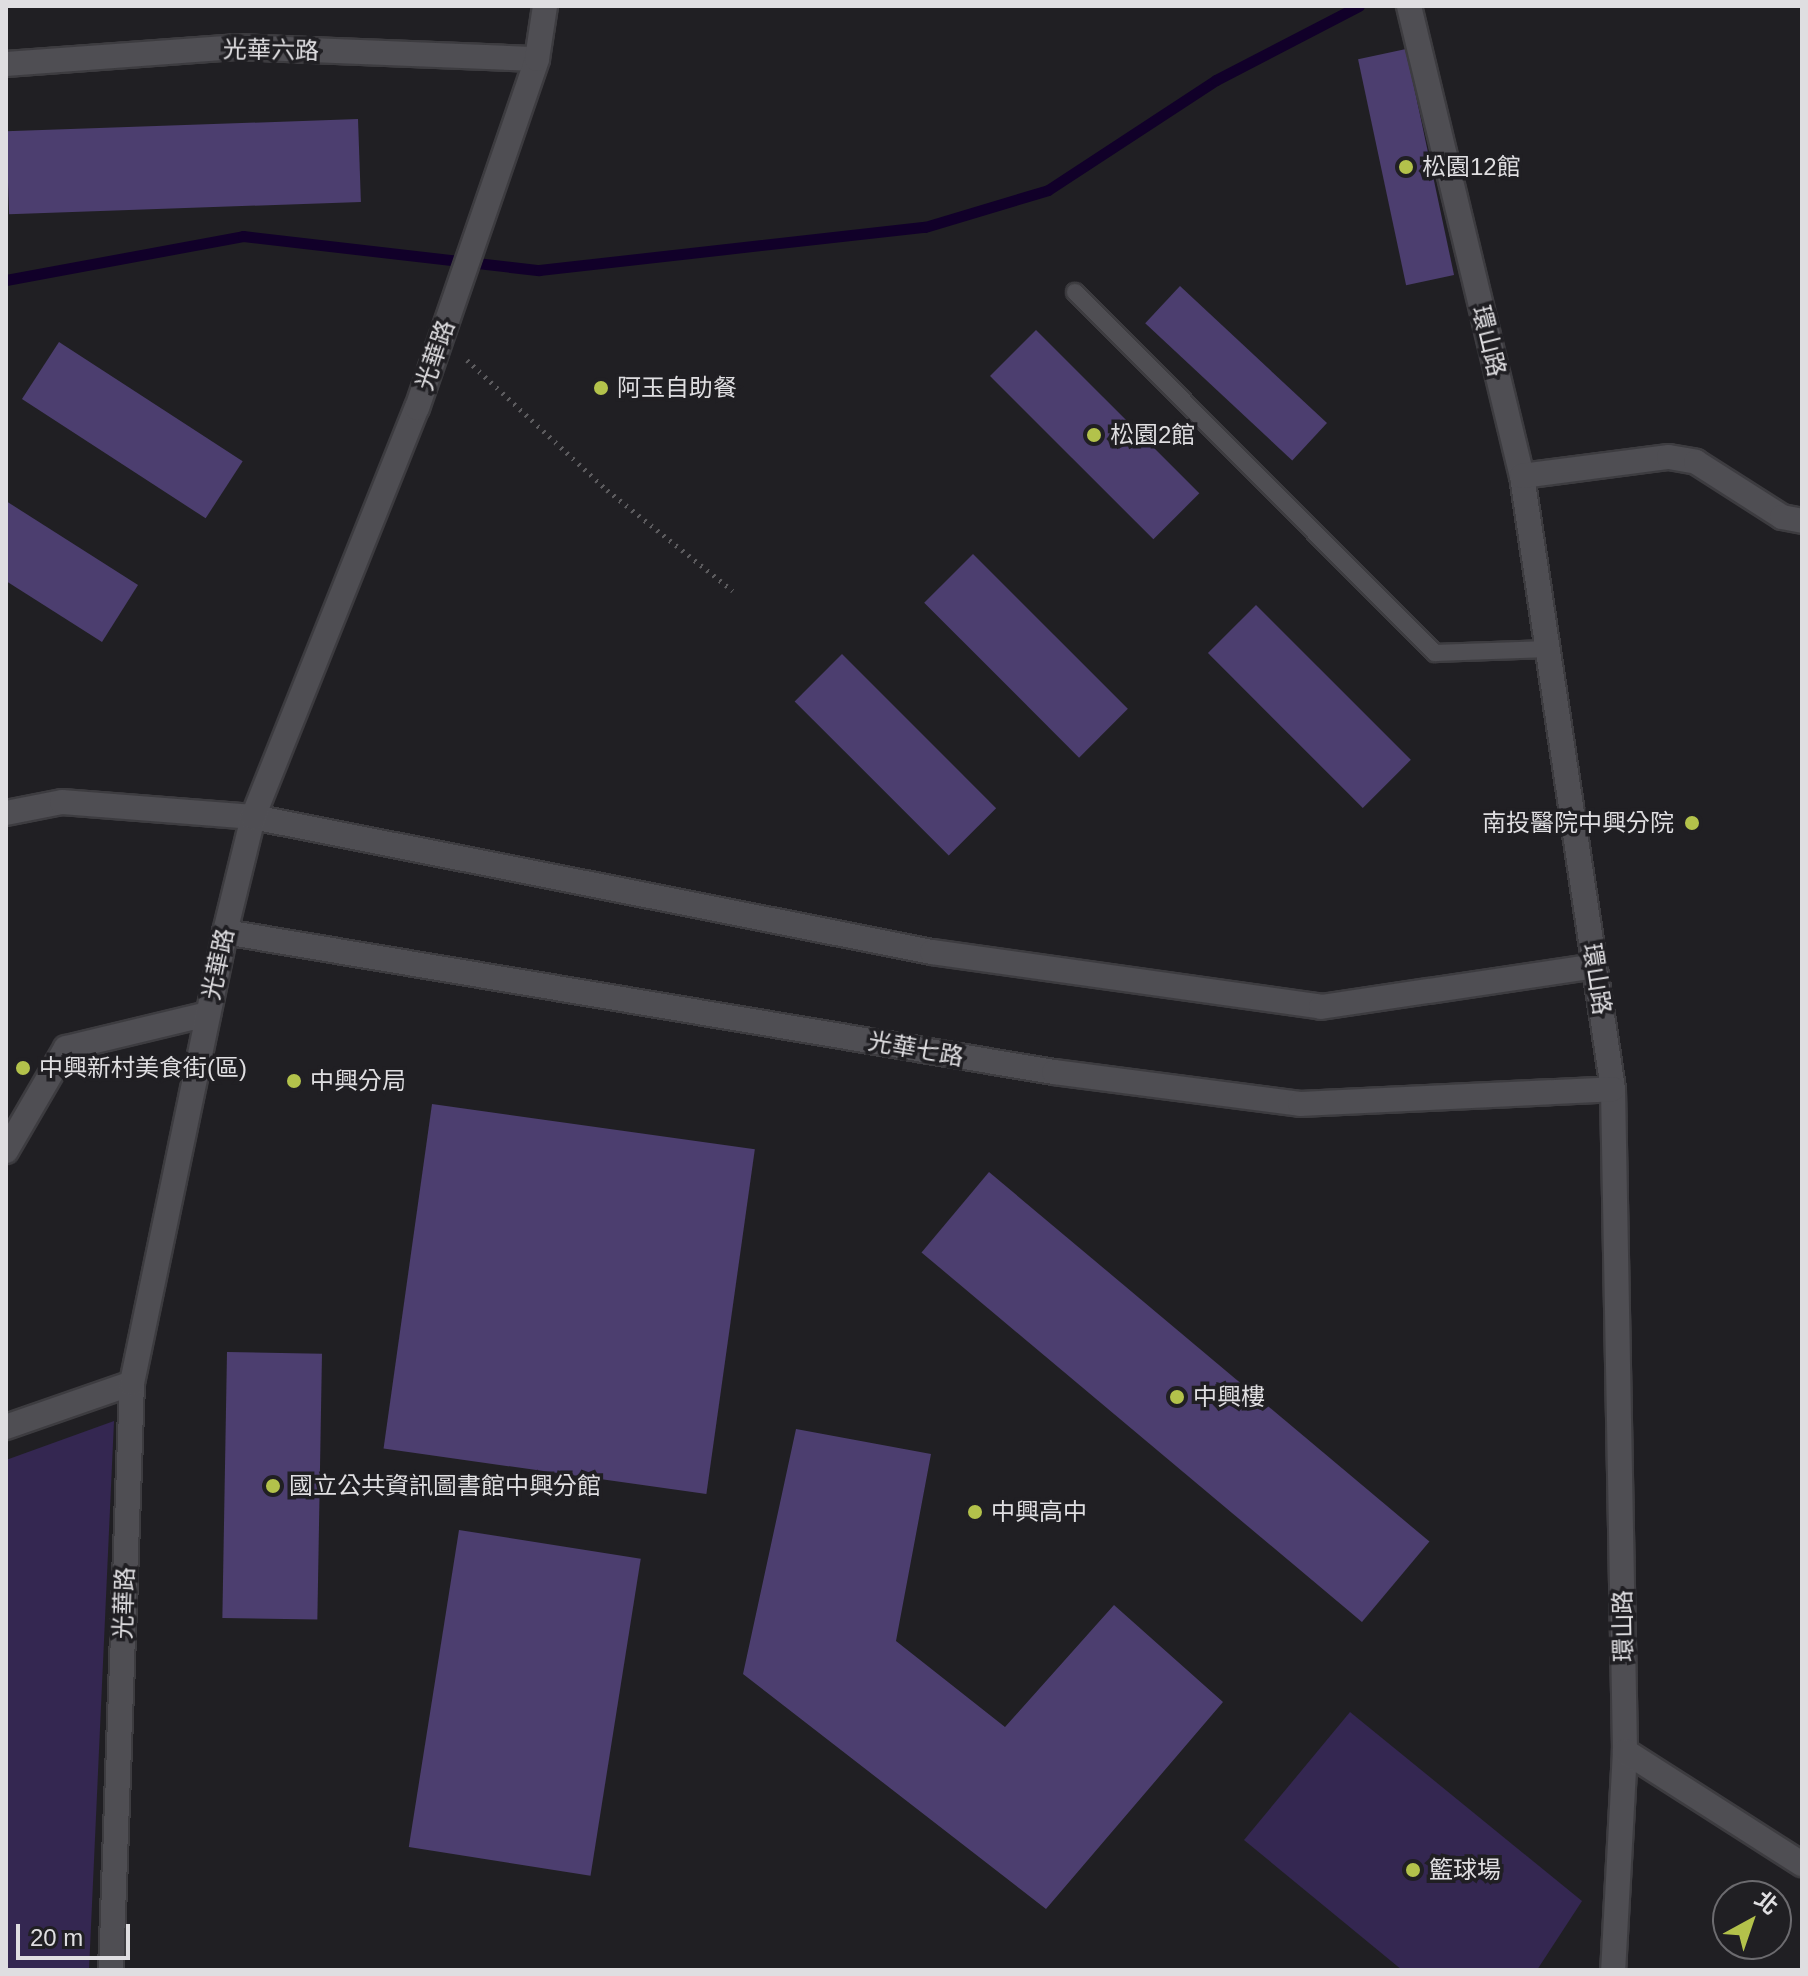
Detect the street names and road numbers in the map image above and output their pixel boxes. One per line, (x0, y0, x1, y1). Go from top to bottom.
street label: 光華六路 (223, 35, 319, 65)
street label: 環山路 (1466, 303, 1512, 379)
street label: 光華路 (410, 316, 460, 394)
street label: 光華路 (196, 926, 240, 1002)
street label: 環山路 (1577, 941, 1617, 1017)
street label: 光華七路 (866, 1026, 966, 1072)
street label: 光華路 (108, 1567, 140, 1639)
street label: 環山路 (1608, 1590, 1638, 1662)

